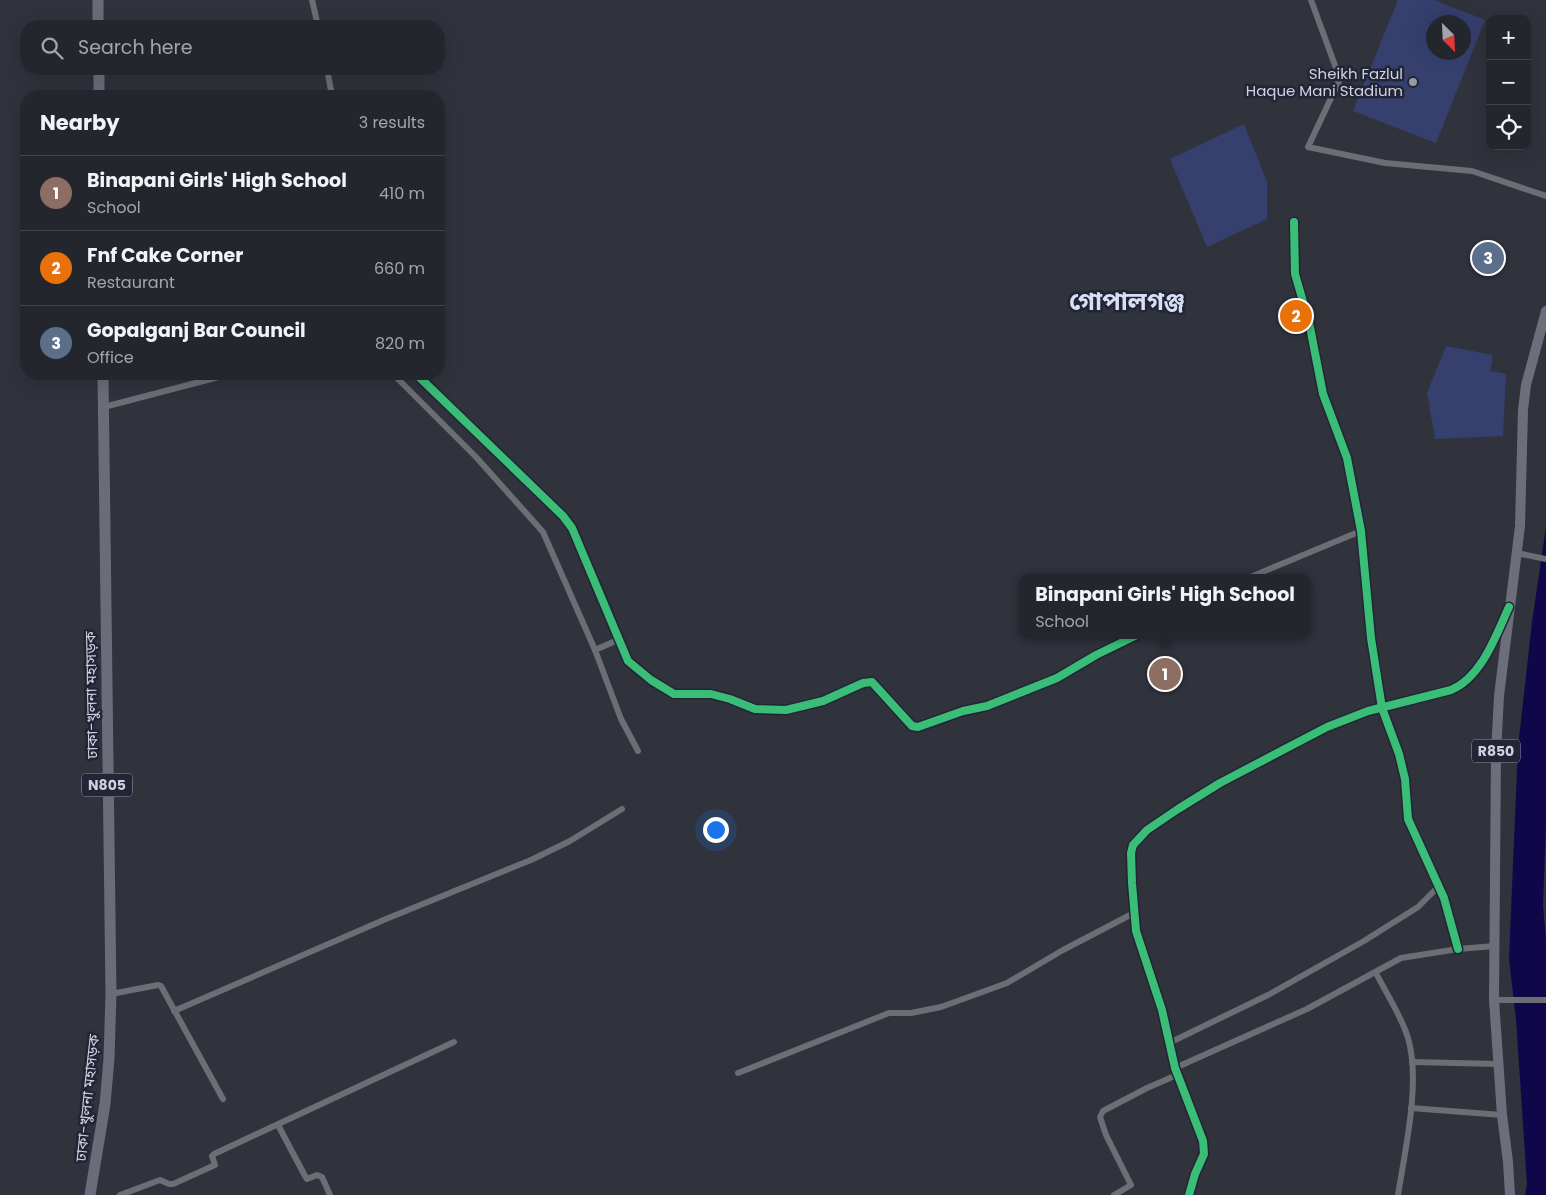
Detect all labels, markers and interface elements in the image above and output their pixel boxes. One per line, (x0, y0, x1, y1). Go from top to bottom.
north arrow (1426, 15, 1471, 60)
map controls (1486, 15, 1531, 150)
button: + (1486, 15, 1531, 60)
search box (20, 20, 445, 75)
icon: search (38, 34, 66, 62)
text: Search here (78, 34, 192, 61)
button: − (1486, 60, 1531, 105)
place label: Sheikh Fazlul Haque Mani Stadium (1246, 63, 1403, 101)
marker: Sheikh Fazlul Haque Mani Stadium (1407, 76, 1419, 88)
button: locate (1486, 105, 1531, 150)
text: Nearby (40, 108, 120, 137)
text: 3 results (359, 111, 425, 134)
text: Binapani Girls' High School (87, 167, 347, 194)
text: 1 (53, 182, 59, 205)
text: 410 m (379, 182, 425, 205)
text: School (87, 196, 141, 219)
pin: 3 (1472, 239, 1504, 277)
text: Fnf Cake Corner (87, 242, 243, 269)
text: 2 (51, 257, 61, 280)
text: 660 m (374, 257, 425, 280)
text: Restaurant (87, 271, 175, 294)
district label: গোপালগঞ্জ (1069, 284, 1185, 319)
pin: 2 (1280, 297, 1312, 335)
text: Gopalganj Bar Council (87, 317, 306, 344)
text: 3 (51, 332, 61, 355)
text: 820 m (375, 332, 425, 355)
text: Office (87, 346, 134, 369)
popup (1019, 574, 1311, 639)
text: Binapani Girls' High School (1035, 581, 1295, 608)
text: School (1035, 610, 1089, 633)
street label: ঢাকা-খুলনা মহাসড়ক (79, 630, 103, 760)
pin: 1 (1149, 655, 1181, 693)
road number: R850 (1472, 739, 1520, 762)
road number: N805 (82, 774, 132, 796)
your location (703, 817, 729, 843)
street label: ঢাকা-খুলনা মহাসড়ক (70, 1032, 104, 1164)

